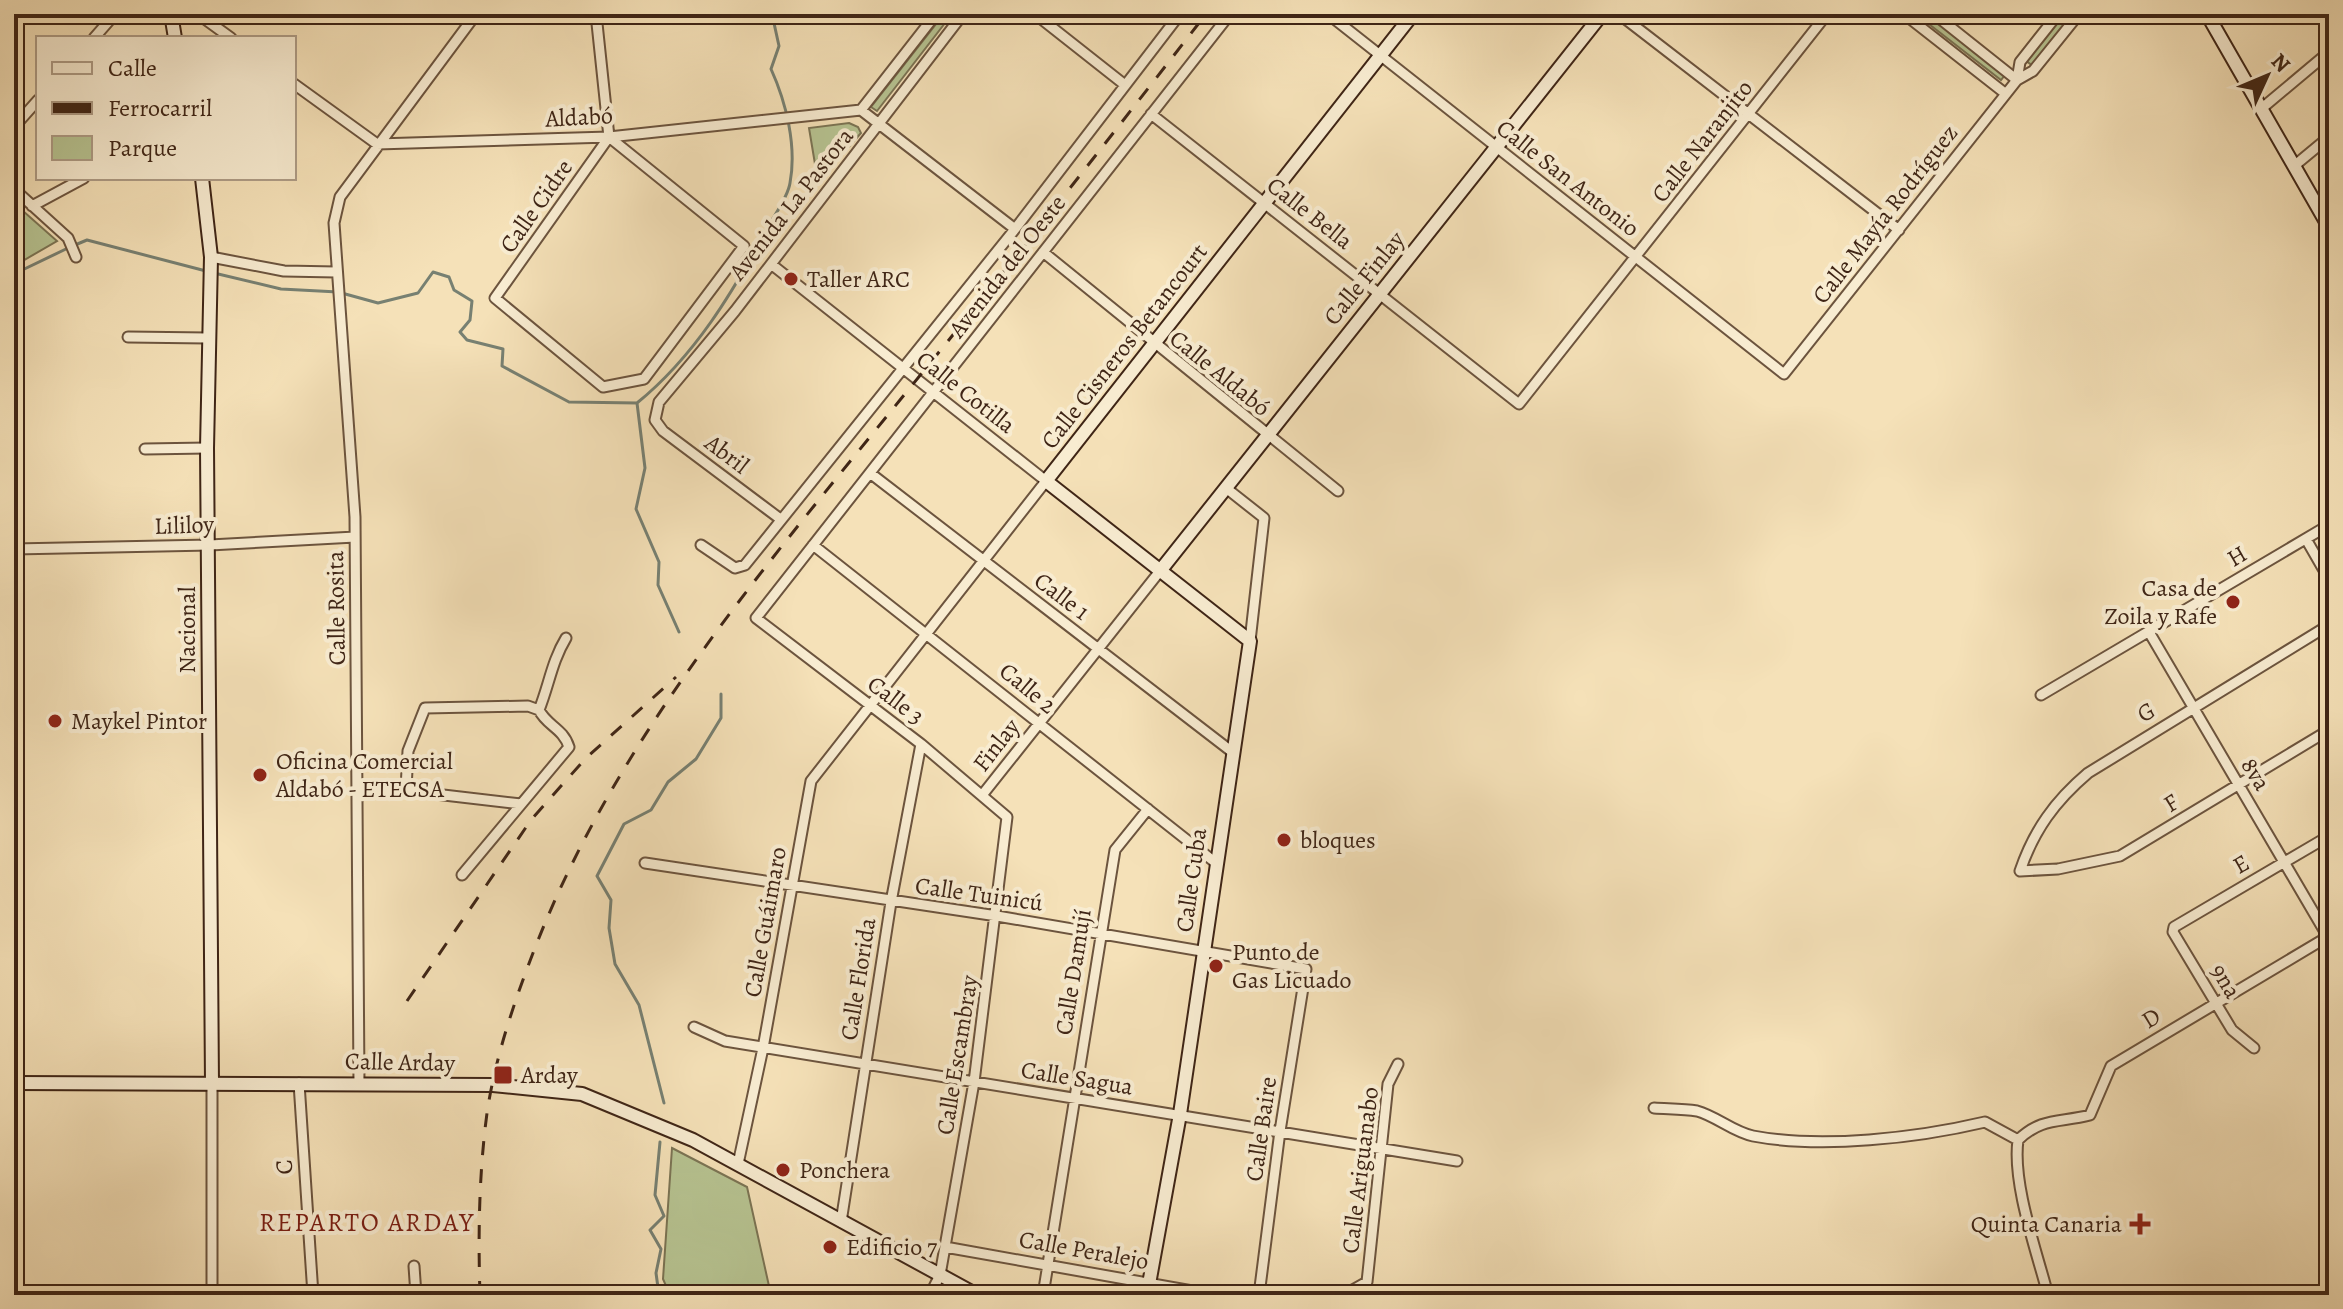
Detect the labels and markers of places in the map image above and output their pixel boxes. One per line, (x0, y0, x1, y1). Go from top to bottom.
place label: Taller ARC (807, 263, 910, 295)
marker: Taller ARC (782, 270, 800, 288)
place label: Casa de Zoila y Rafe (2104, 572, 2217, 632)
marker: Casa de Zoila y Rafe (2224, 593, 2242, 611)
place label: Maykel Pintor (71, 705, 207, 737)
marker: Maykel Pintor (46, 712, 64, 730)
place label: Oficina Comercial Aldabó - ETECSA (275, 745, 453, 805)
marker: Oficina Comercial Aldabó - ETECSA (251, 766, 269, 784)
place label: bloques (1300, 824, 1376, 856)
marker: bloques (1275, 831, 1293, 849)
place label: Punto de Gas Licuado (1232, 936, 1352, 996)
marker: Punto de Gas Licuado (1207, 957, 1225, 975)
place label: Arday (520, 1059, 578, 1091)
marker: Arday (492, 1064, 514, 1086)
place label: Ponchera (799, 1154, 891, 1186)
marker: Ponchera (774, 1161, 792, 1179)
place label: Quinta Canaria (1971, 1208, 2123, 1240)
marker: Quinta Canaria (2129, 1213, 2151, 1235)
place label: Edificio 7 (846, 1231, 938, 1263)
marker: Edificio 7 (821, 1238, 839, 1256)

